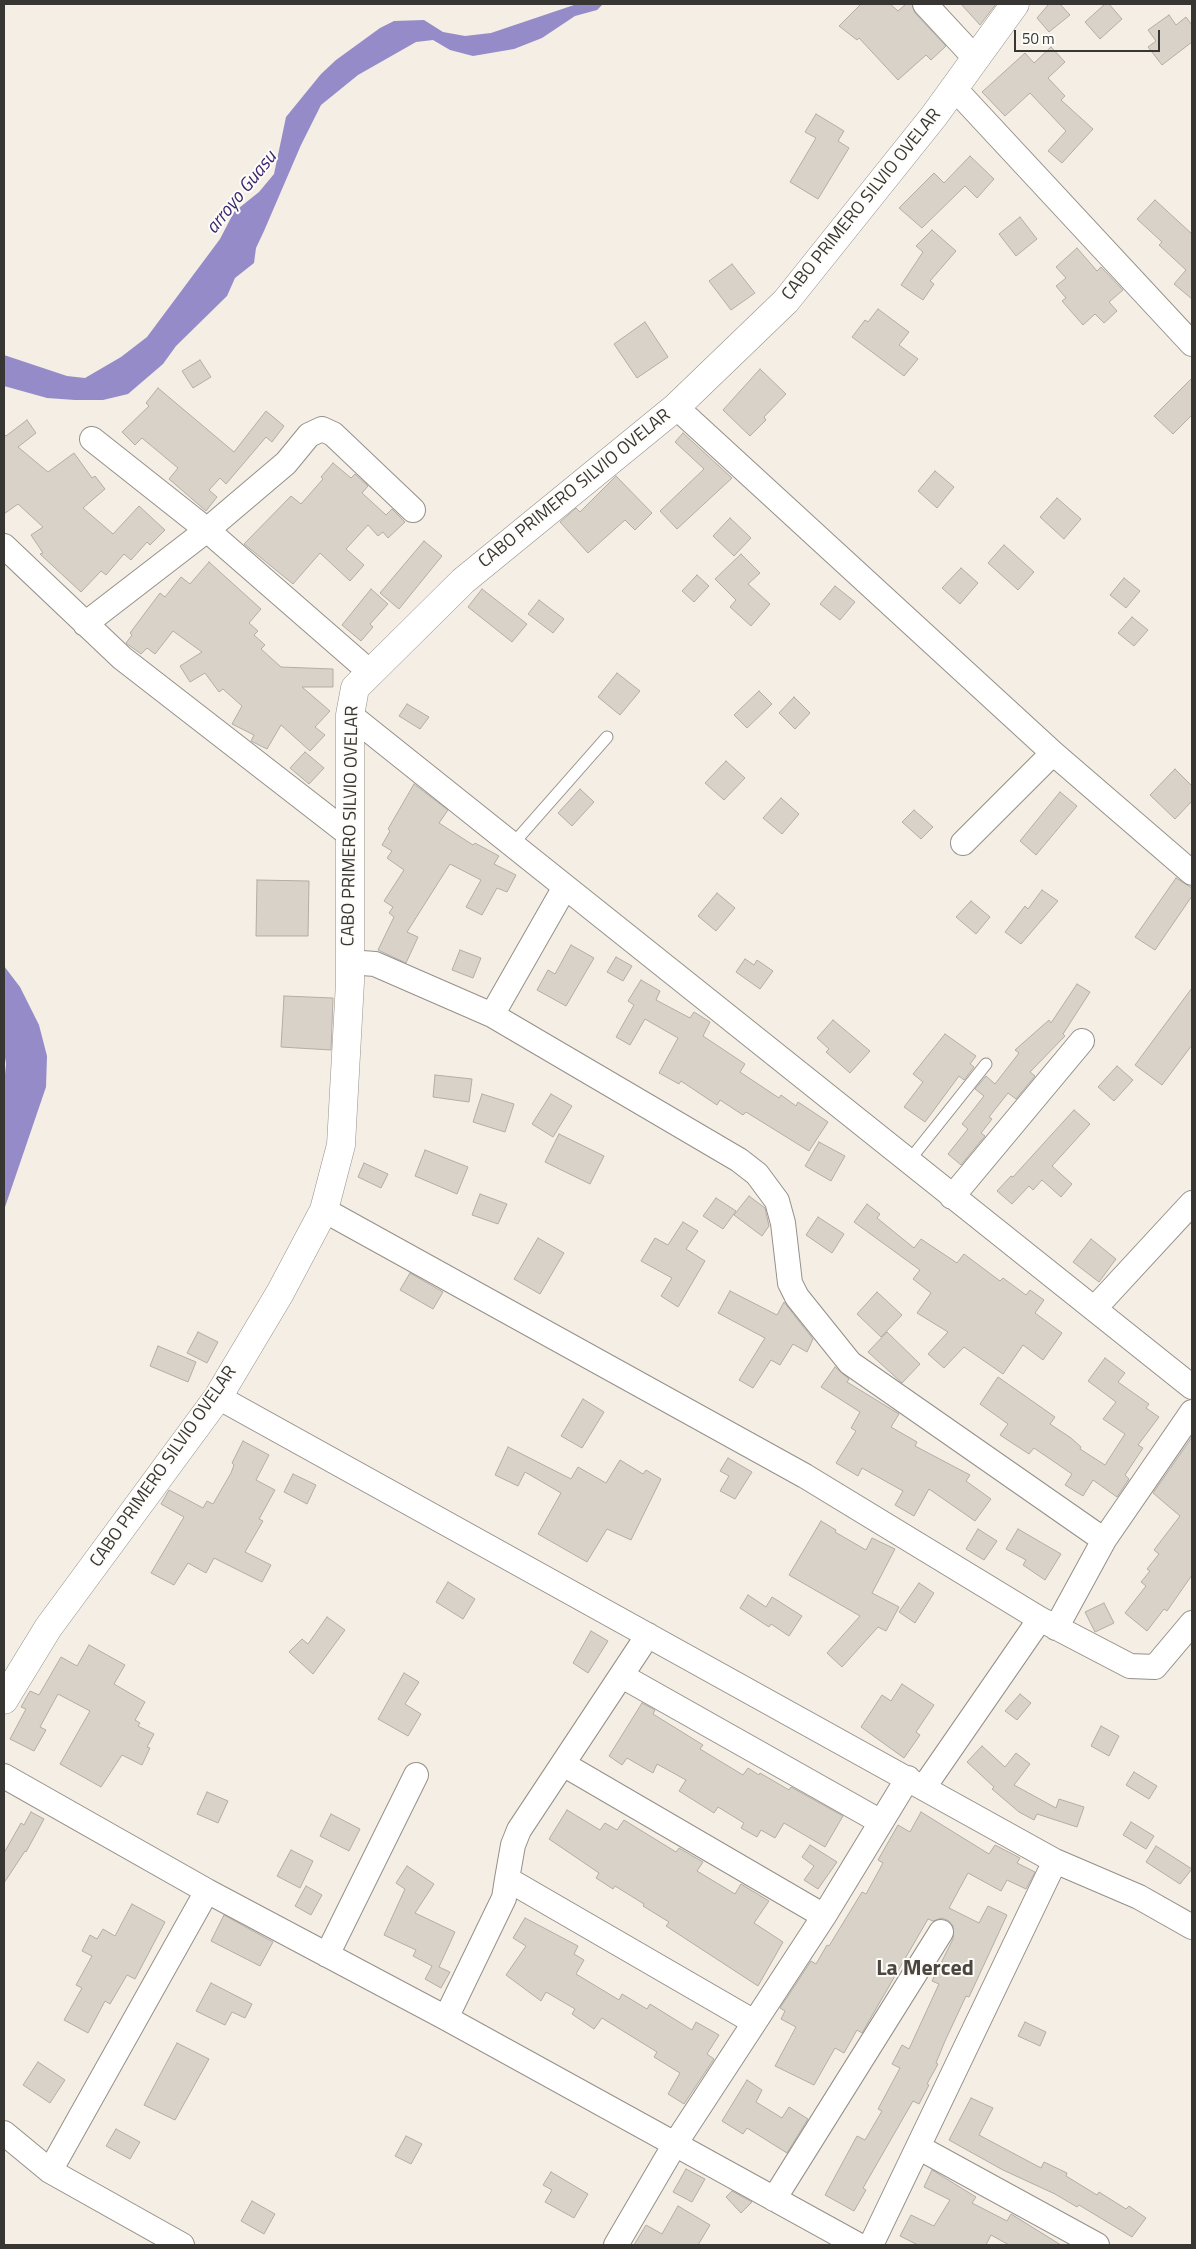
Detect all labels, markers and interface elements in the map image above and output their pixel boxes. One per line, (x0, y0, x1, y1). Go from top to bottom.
scale bar (1016, 20, 1162, 52)
text: 50 m (1022, 27, 1055, 50)
street label: CABO PRIMERO SILVIO OVELAR (778, 105, 946, 305)
water label: arroyo Guasu (202, 147, 282, 239)
street label: CABO PRIMERO SILVIO OVELAR (475, 405, 675, 573)
street label: CABO PRIMERO SILVIO OVELAR (338, 705, 364, 947)
street label: CABO PRIMERO SILVIO OVELAR (86, 1362, 242, 1572)
district label: La Merced (876, 1957, 974, 1983)

